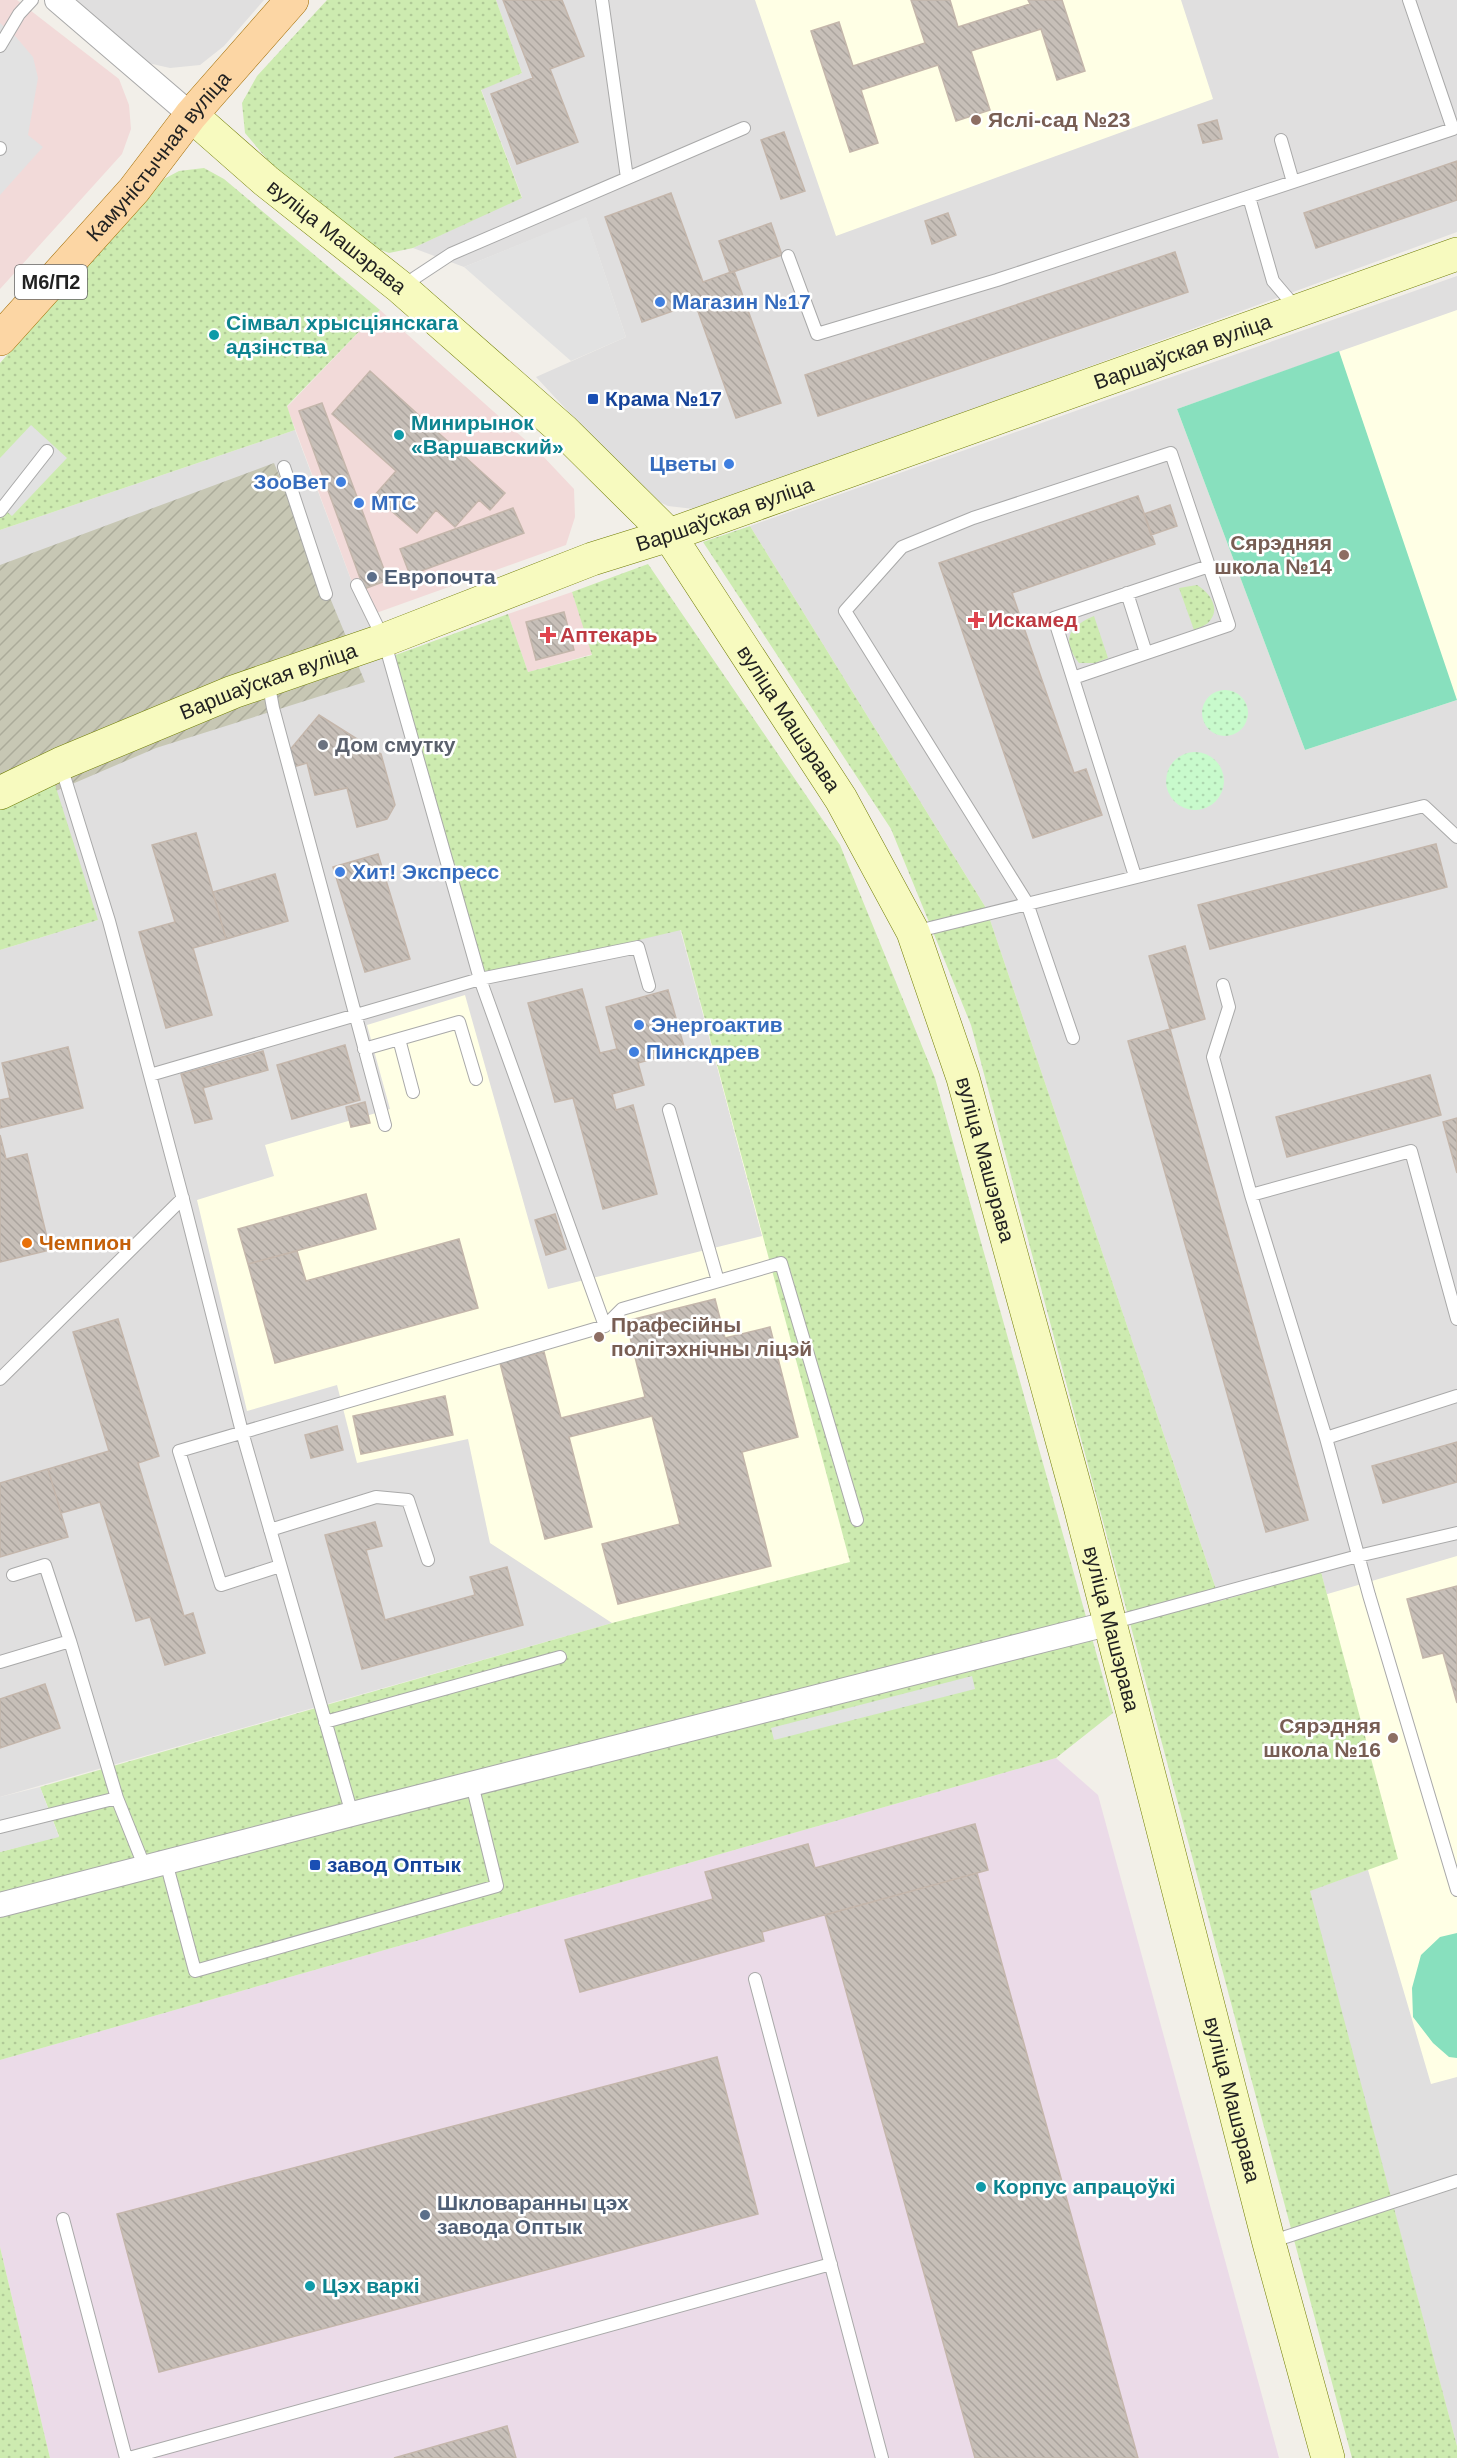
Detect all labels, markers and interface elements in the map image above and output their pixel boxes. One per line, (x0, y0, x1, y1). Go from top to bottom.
street label: Камуністычная вуліца (82, 66, 235, 246)
place label: Яслі-сад №23 (988, 108, 1131, 131)
marker: Яслі-сад №23 (969, 113, 983, 127)
street label: вуліца Машэрава (263, 175, 411, 299)
road number: М6/П2 (15, 265, 87, 299)
place label: Магазин №17 (672, 290, 811, 313)
marker: Магазин №17 (653, 295, 667, 309)
street label: Варшаўская вуліца (1091, 309, 1275, 394)
place label: Сімвал хрысціянскага адзінства (226, 311, 458, 358)
marker: Сімвал хрысціянскага адзінства (207, 328, 221, 342)
place label: Крама №17 (605, 387, 722, 410)
marker: Крама №17 (586, 392, 600, 406)
place label: Минирынок «Варшавский» (411, 411, 564, 458)
marker: Минирынок «Варшавский» (392, 428, 406, 442)
place label: Цветы (649, 452, 717, 475)
marker: Цветы (722, 457, 736, 471)
place label: ЗооВет (253, 470, 329, 493)
street label: Варшаўская вуліца (633, 472, 817, 556)
marker: ЗооВет (334, 475, 348, 489)
place label: МТС (371, 491, 417, 514)
marker: МТС (352, 496, 366, 510)
place label: Сярэдняя школа №14 (1214, 531, 1332, 578)
marker: Сярэдняя школа №14 (1337, 548, 1351, 562)
place label: Европочта (384, 565, 496, 588)
marker: Европочта (365, 570, 379, 584)
place label: Искамед (988, 608, 1078, 631)
marker: Искамед (969, 613, 983, 627)
place label: Аптекарь (560, 623, 658, 646)
marker: Аптекарь (541, 628, 555, 642)
street label: Варшаўская вуліца (176, 638, 360, 724)
street label: вуліца Машэрава (733, 641, 845, 796)
place label: Дом смутку (335, 733, 456, 756)
marker: Дом смутку (316, 738, 330, 752)
place label: Хит! Экспресс (352, 860, 499, 883)
marker: Хит! Экспресс (333, 865, 347, 879)
place label: Энергоактив (651, 1013, 783, 1036)
marker: Энергоактив (632, 1018, 646, 1032)
place label: Пинскдрев (646, 1040, 760, 1063)
marker: Пинскдрев (627, 1045, 641, 1059)
street label: вуліца Машэрава (952, 1074, 1019, 1245)
place label: Чемпион (39, 1231, 132, 1254)
marker: Чемпион (20, 1236, 34, 1250)
place label: Прафесійны політэхнічны ліцэй (611, 1313, 812, 1360)
marker: Прафесійны політэхнічны ліцэй (592, 1330, 606, 1344)
street label: вуліца Машэрава (1080, 1543, 1144, 1714)
place label: Сярэдняя школа №16 (1263, 1714, 1381, 1761)
marker: Сярэдняя школа №16 (1386, 1731, 1400, 1745)
place label: завод Оптык (327, 1853, 461, 1876)
marker: завод Оптык (308, 1858, 322, 1872)
street label: вуліца Машэрава (1200, 2014, 1265, 2185)
place label: Корпус апрацоўкі (993, 2175, 1175, 2198)
marker: Корпус апрацоўкі (974, 2180, 988, 2194)
place label: Шкловаранны цэх завода Оптык (437, 2191, 629, 2238)
marker: Шкловаранны цэх завода Оптык (418, 2208, 432, 2222)
place label: Цэх варкі (322, 2274, 420, 2297)
marker: Цэх варкі (303, 2279, 317, 2293)

